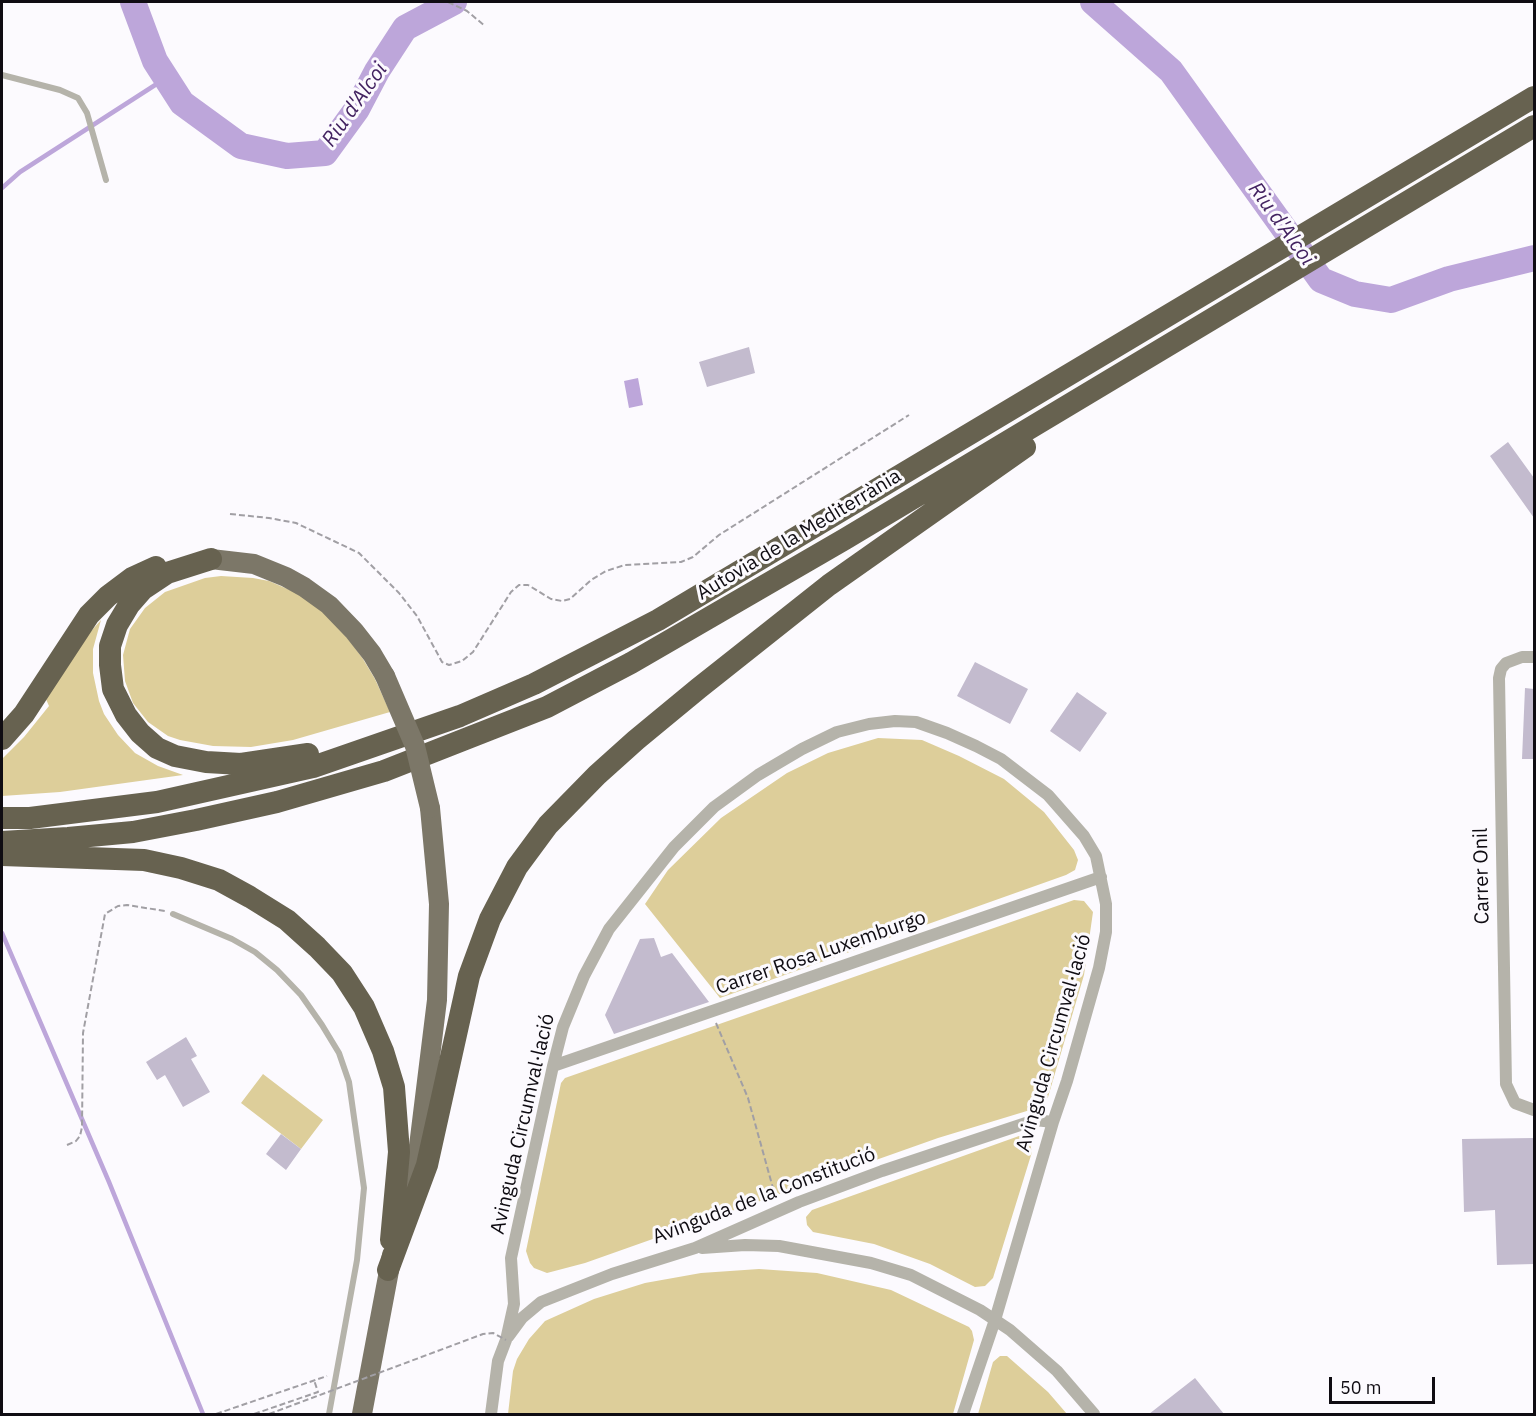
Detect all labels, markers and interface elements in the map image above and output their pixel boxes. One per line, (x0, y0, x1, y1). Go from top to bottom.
water label: Riu d'Alcoi (317, 58, 393, 152)
water label: Riu d'Alcoi (1242, 177, 1320, 271)
street label: Autovia de la Mediterrània (692, 464, 906, 606)
street label: Carrer Onil (1469, 827, 1495, 925)
street label: Carrer Rosa Luxemburgo (713, 906, 929, 1000)
street label: Avinguda Circumval·lació (1011, 931, 1097, 1155)
street label: Avinguda Circumval·lació (486, 1011, 560, 1237)
street label: Avinguda de la Constitució (649, 1142, 879, 1250)
scale bar (1332, 1365, 1438, 1403)
text: 50 m (1340, 1376, 1382, 1399)

